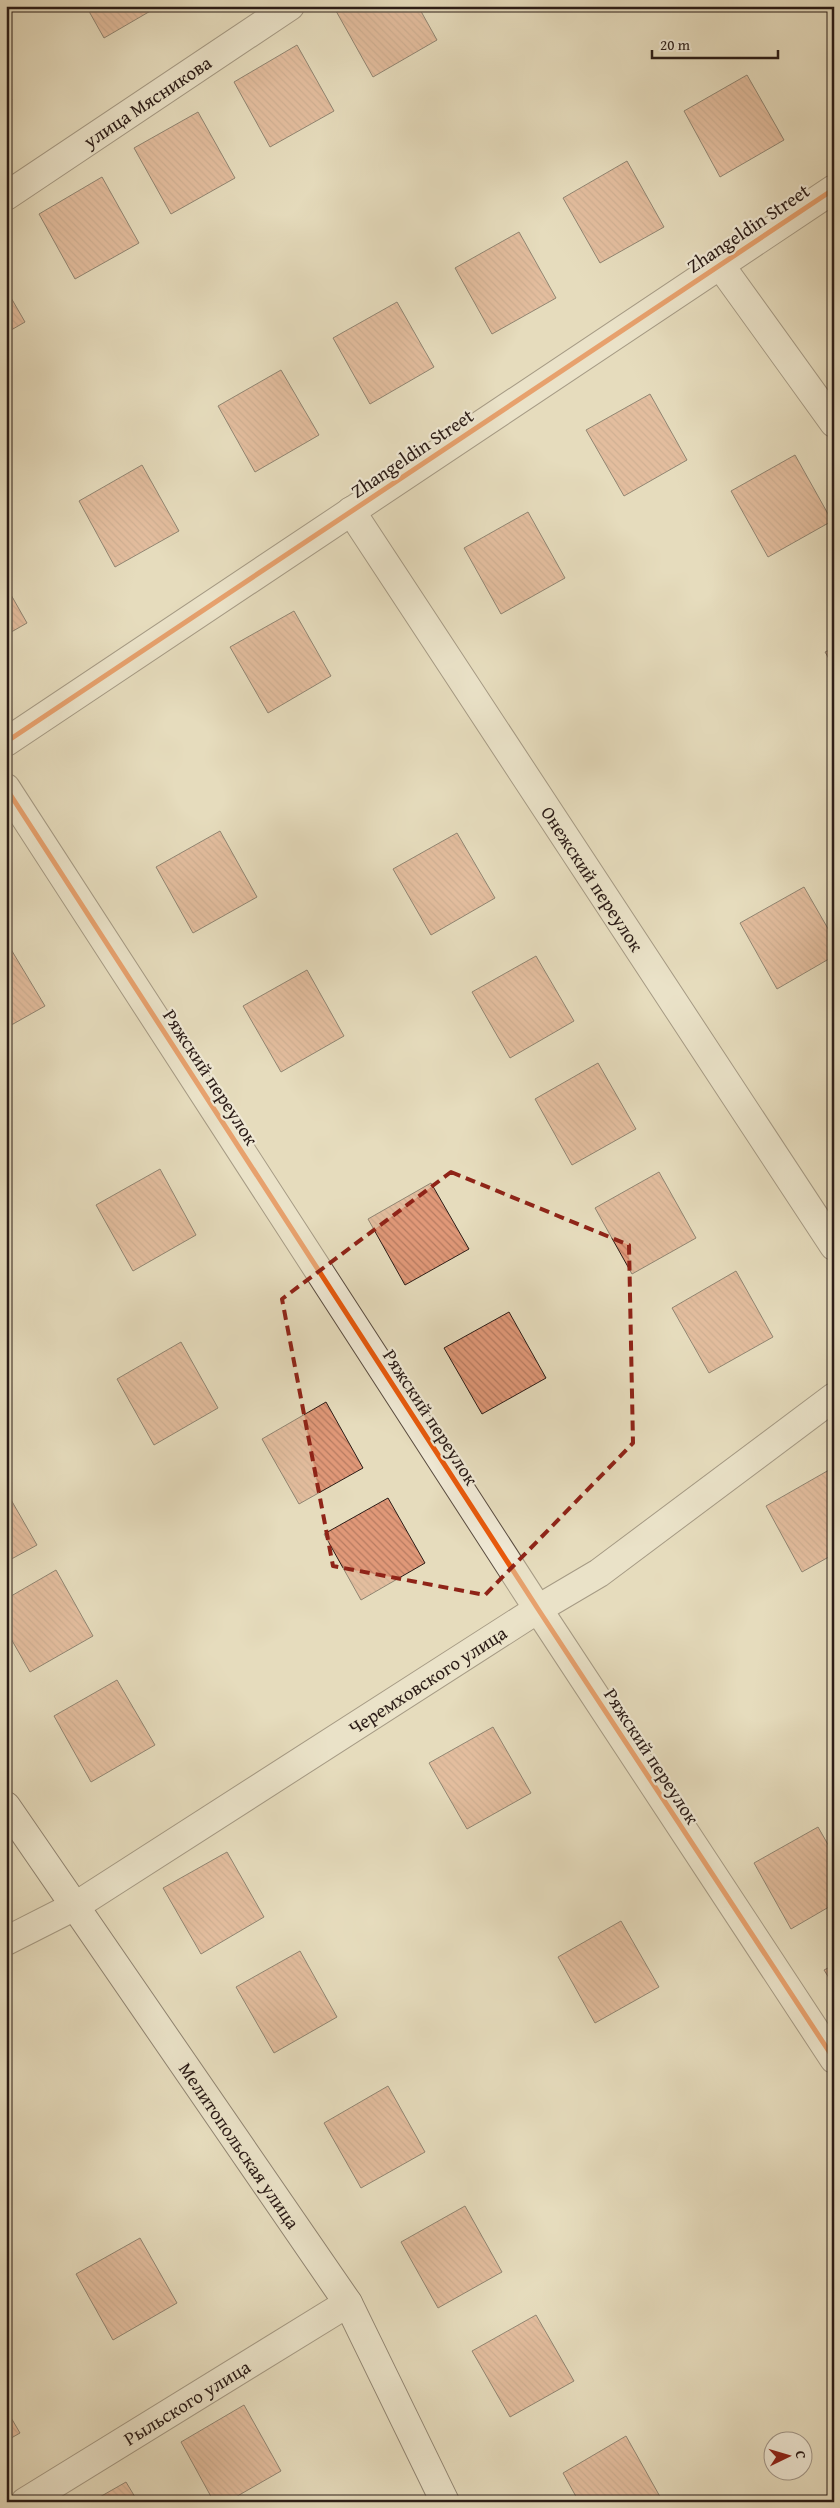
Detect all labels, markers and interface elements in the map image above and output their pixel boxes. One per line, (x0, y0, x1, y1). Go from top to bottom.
scale bar (652, 28, 779, 60)
text: 20 m (660, 34, 691, 55)
street label: улица Мясникова (77, 48, 217, 155)
street label: Zhangeldin Street (681, 176, 815, 279)
street label: Zhangeldin Street (345, 401, 479, 504)
street label: Онежский переулок (534, 800, 651, 957)
street label: Ряжский переулок (156, 1003, 266, 1151)
street label: Ряжский переулок (376, 1343, 486, 1491)
street label: Черемховского улица (343, 1619, 512, 1741)
street label: Ряжский переулок (597, 1682, 707, 1830)
street label: Мелитопольская улица (172, 2056, 307, 2234)
street label: Рыльского улица (118, 2353, 256, 2452)
north arrow (762, 2430, 812, 2480)
text: С (791, 2450, 811, 2460)

